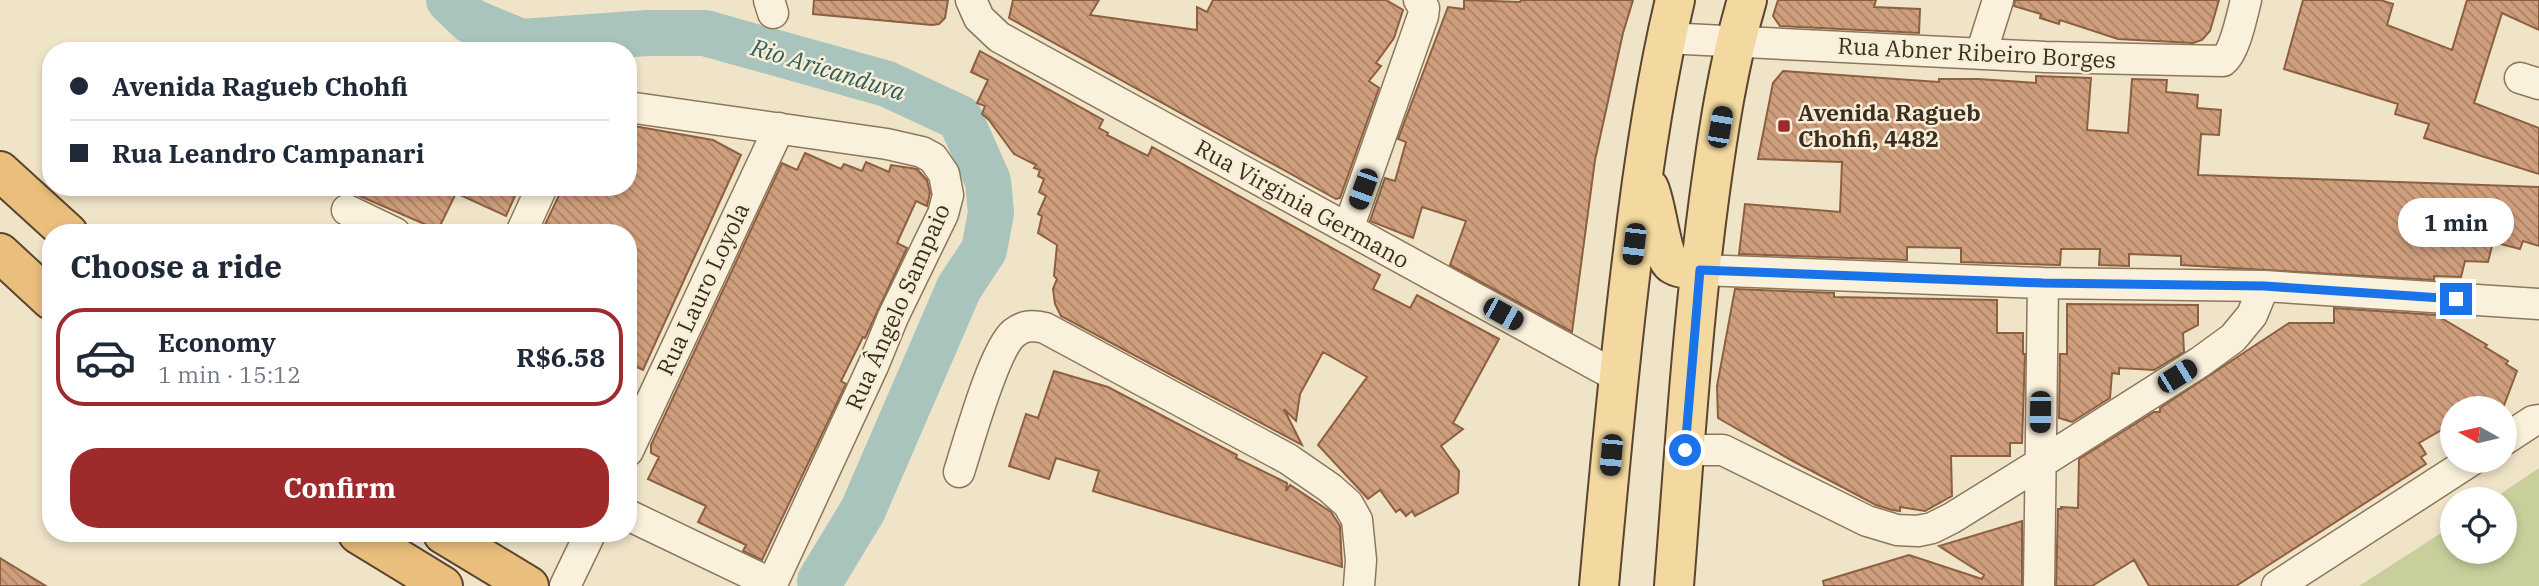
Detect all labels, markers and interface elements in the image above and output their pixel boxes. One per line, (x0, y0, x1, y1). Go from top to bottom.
water label: Rio Aricanduva (747, 30, 909, 108)
street label: Rua Abner Ribeiro Borges (1837, 30, 2117, 74)
text: Avenida Ragueb Chohfi (112, 69, 408, 103)
place label: Avenida Ragueb Chohfi, 4482 (1798, 97, 1981, 153)
car (1707, 104, 1734, 150)
marker: Avenida Ragueb Chohfi, 4482 (1776, 118, 1792, 134)
street label: Rua Virginia Germano (1190, 132, 1415, 275)
text: Rua Leandro Campanari (112, 136, 424, 170)
car (1346, 166, 1381, 212)
street label: Rua Lauro Loyola (649, 197, 755, 380)
callout: 1 min (2398, 198, 2514, 246)
street label: Rua Ângelo Sampaio (838, 199, 956, 415)
text: 1 min (2424, 207, 2488, 237)
car (1622, 222, 1647, 266)
text: Choose a ride (70, 245, 282, 287)
route end (2440, 283, 2472, 315)
car (1480, 295, 1527, 333)
text: Economy (158, 325, 276, 359)
icon: car (74, 326, 137, 389)
text: R$6.58 (516, 340, 605, 374)
car (2154, 356, 2201, 396)
text: 1 min · 15:12 (158, 359, 301, 389)
car (2030, 391, 2051, 433)
north arrow (2440, 396, 2516, 472)
map controls (2440, 396, 2517, 564)
car (1599, 433, 1624, 477)
route start (1669, 434, 1701, 466)
button: Confirm (70, 448, 609, 528)
button: locate (2440, 487, 2517, 564)

